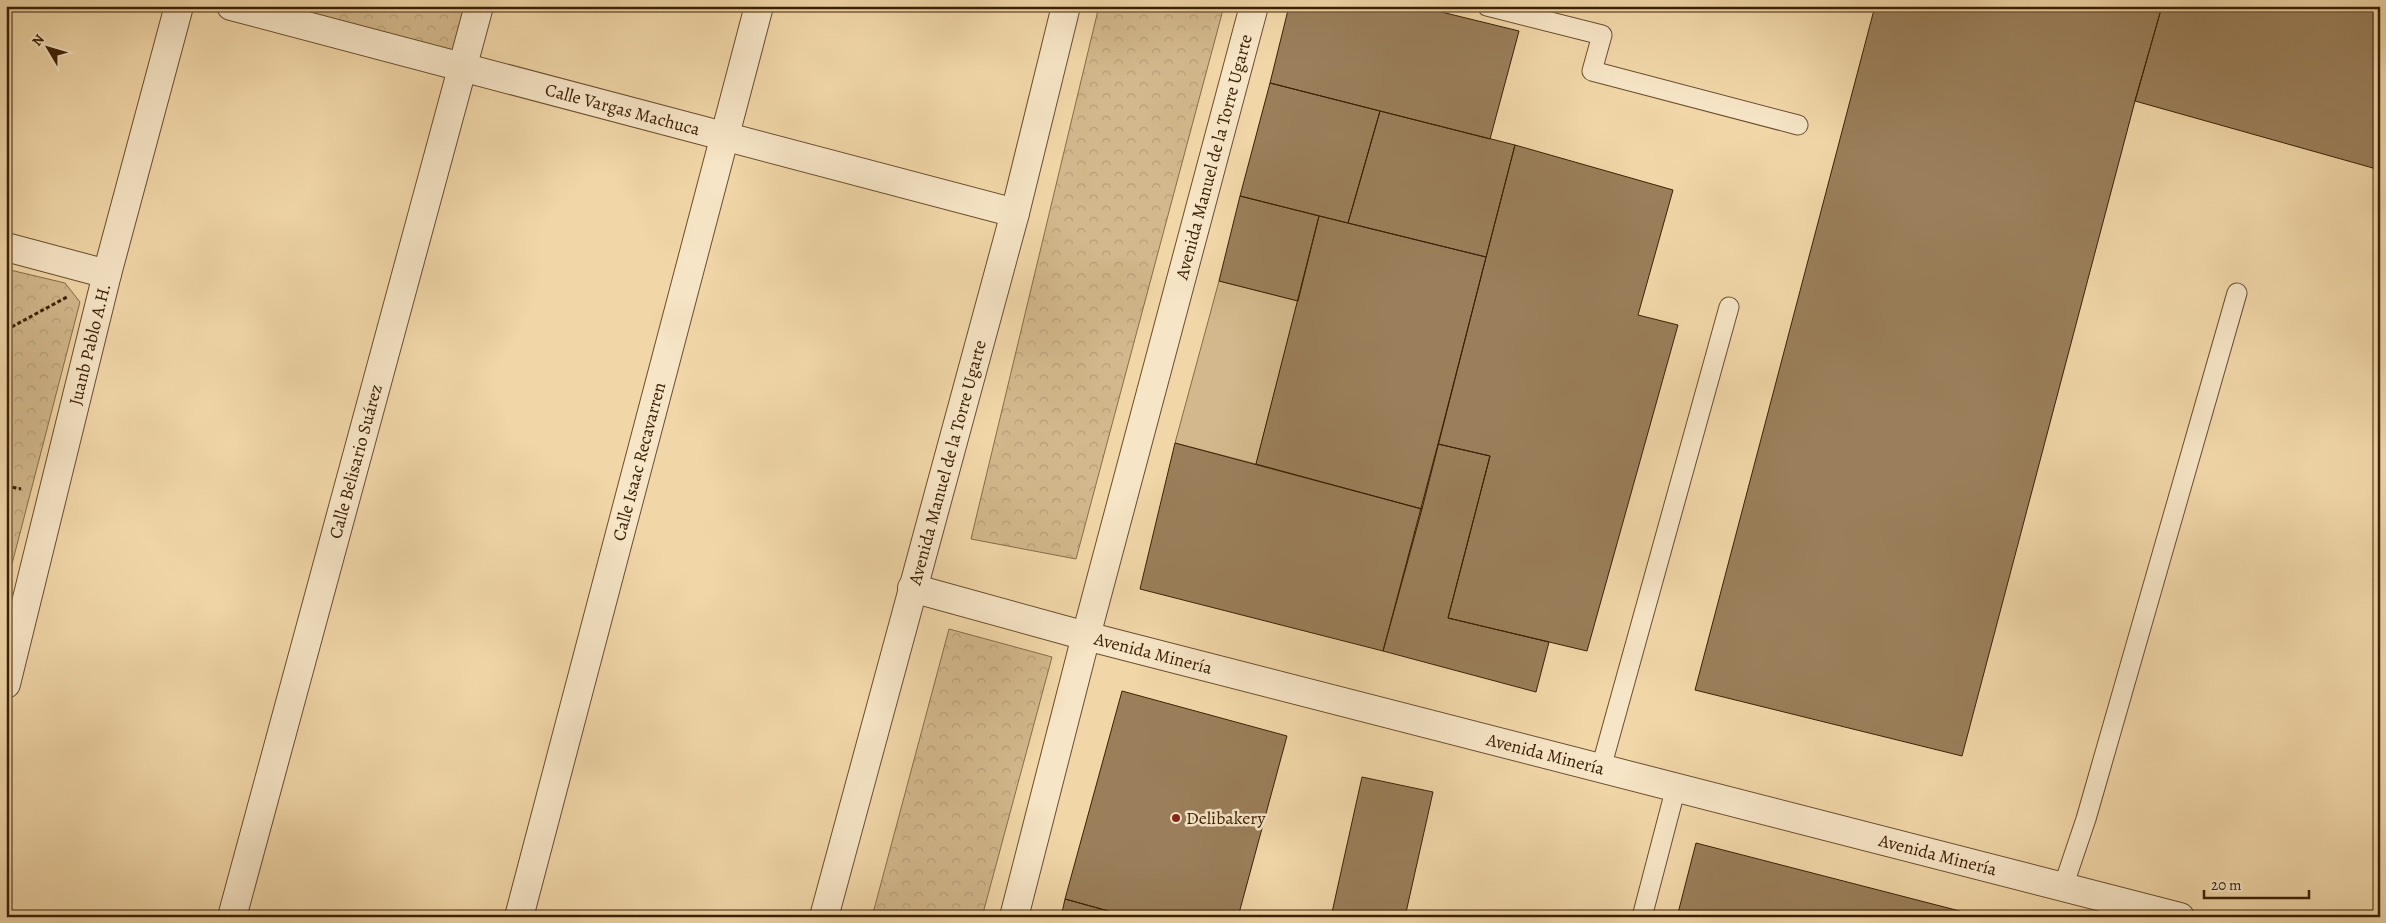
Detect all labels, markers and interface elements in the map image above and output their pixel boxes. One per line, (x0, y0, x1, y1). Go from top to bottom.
north arrow (22, 22, 72, 72)
text: N (28, 30, 49, 50)
street label: Avenida Manuel de la Torre Ugarte (1169, 32, 1258, 283)
street label: Calle Vargas Machuca (542, 77, 703, 141)
street label: Juanb Pablo A.H. (63, 281, 116, 408)
street label: Avenida Manuel de la Torre Ugarte (902, 337, 992, 589)
street label: Calle Isaac Recavarren (607, 379, 671, 544)
street label: Calle Belisario Suárez (323, 381, 388, 541)
street label: Avenida Minería (1091, 626, 1216, 680)
street label: Avenida Minería (1483, 727, 1608, 781)
place label: Delibakery (1186, 806, 1267, 830)
marker: Delibakery (1170, 812, 1182, 824)
street label: Avenida Minería (1875, 828, 2000, 882)
scale bar (2204, 868, 2308, 900)
text: 20 m (2211, 875, 2242, 895)

